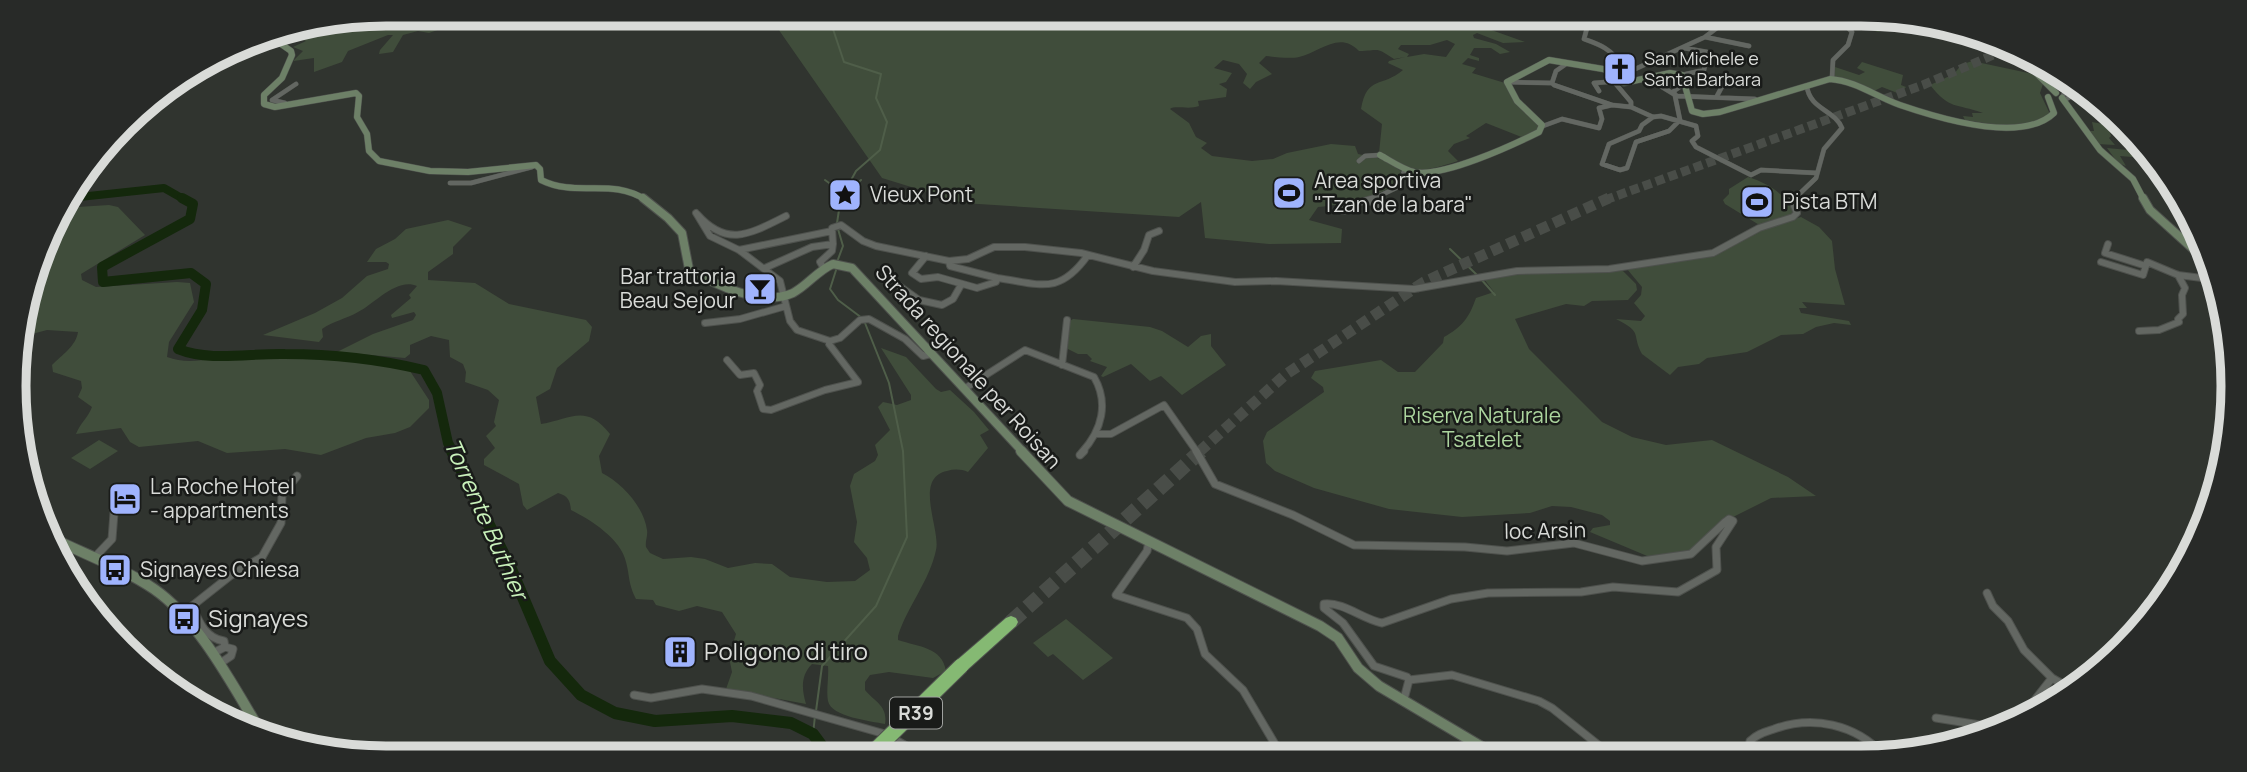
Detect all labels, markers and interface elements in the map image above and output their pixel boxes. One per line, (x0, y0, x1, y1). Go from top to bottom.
place label: San Michele e Santa Barbara (1644, 46, 1761, 91)
church icon: San Michele e Santa Barbara (1601, 50, 1639, 88)
place label: Area sportiva "Tzan de la bara" (1314, 166, 1473, 218)
sports icon: Area sportiva "Tzan de la bara" (1270, 174, 1308, 212)
place icon: Vieux Pont (826, 176, 864, 214)
place label: Vieux Pont (870, 180, 973, 208)
sports icon: Pista BTM (1738, 183, 1776, 221)
place label: Pista BTM (1782, 187, 1878, 215)
street label: Strada regionale per Roisan (869, 258, 1068, 474)
place label: Bar trattoria Beau Sejour (620, 262, 736, 314)
bar icon: Bar trattoria Beau Sejour (741, 270, 779, 308)
park label: Riserva Naturale Tsatelet (1403, 401, 1561, 453)
water label: Torrente Buthier (437, 433, 538, 607)
place label: La Roche Hotel - appartments (150, 472, 295, 524)
hotel icon: La Roche Hotel - appartments (106, 480, 144, 518)
street label: loc Arsin (1504, 515, 1586, 545)
bus stop icon: Signayes Chiesa (96, 551, 134, 589)
place label: Signayes Chiesa (140, 555, 299, 583)
bus stop icon: Signayes (165, 600, 203, 638)
place label: Signayes (208, 601, 308, 634)
building icon: Poligono di tiro (661, 633, 699, 671)
place label: Poligono di tiro (704, 634, 868, 667)
road number: R39 (890, 698, 942, 728)

